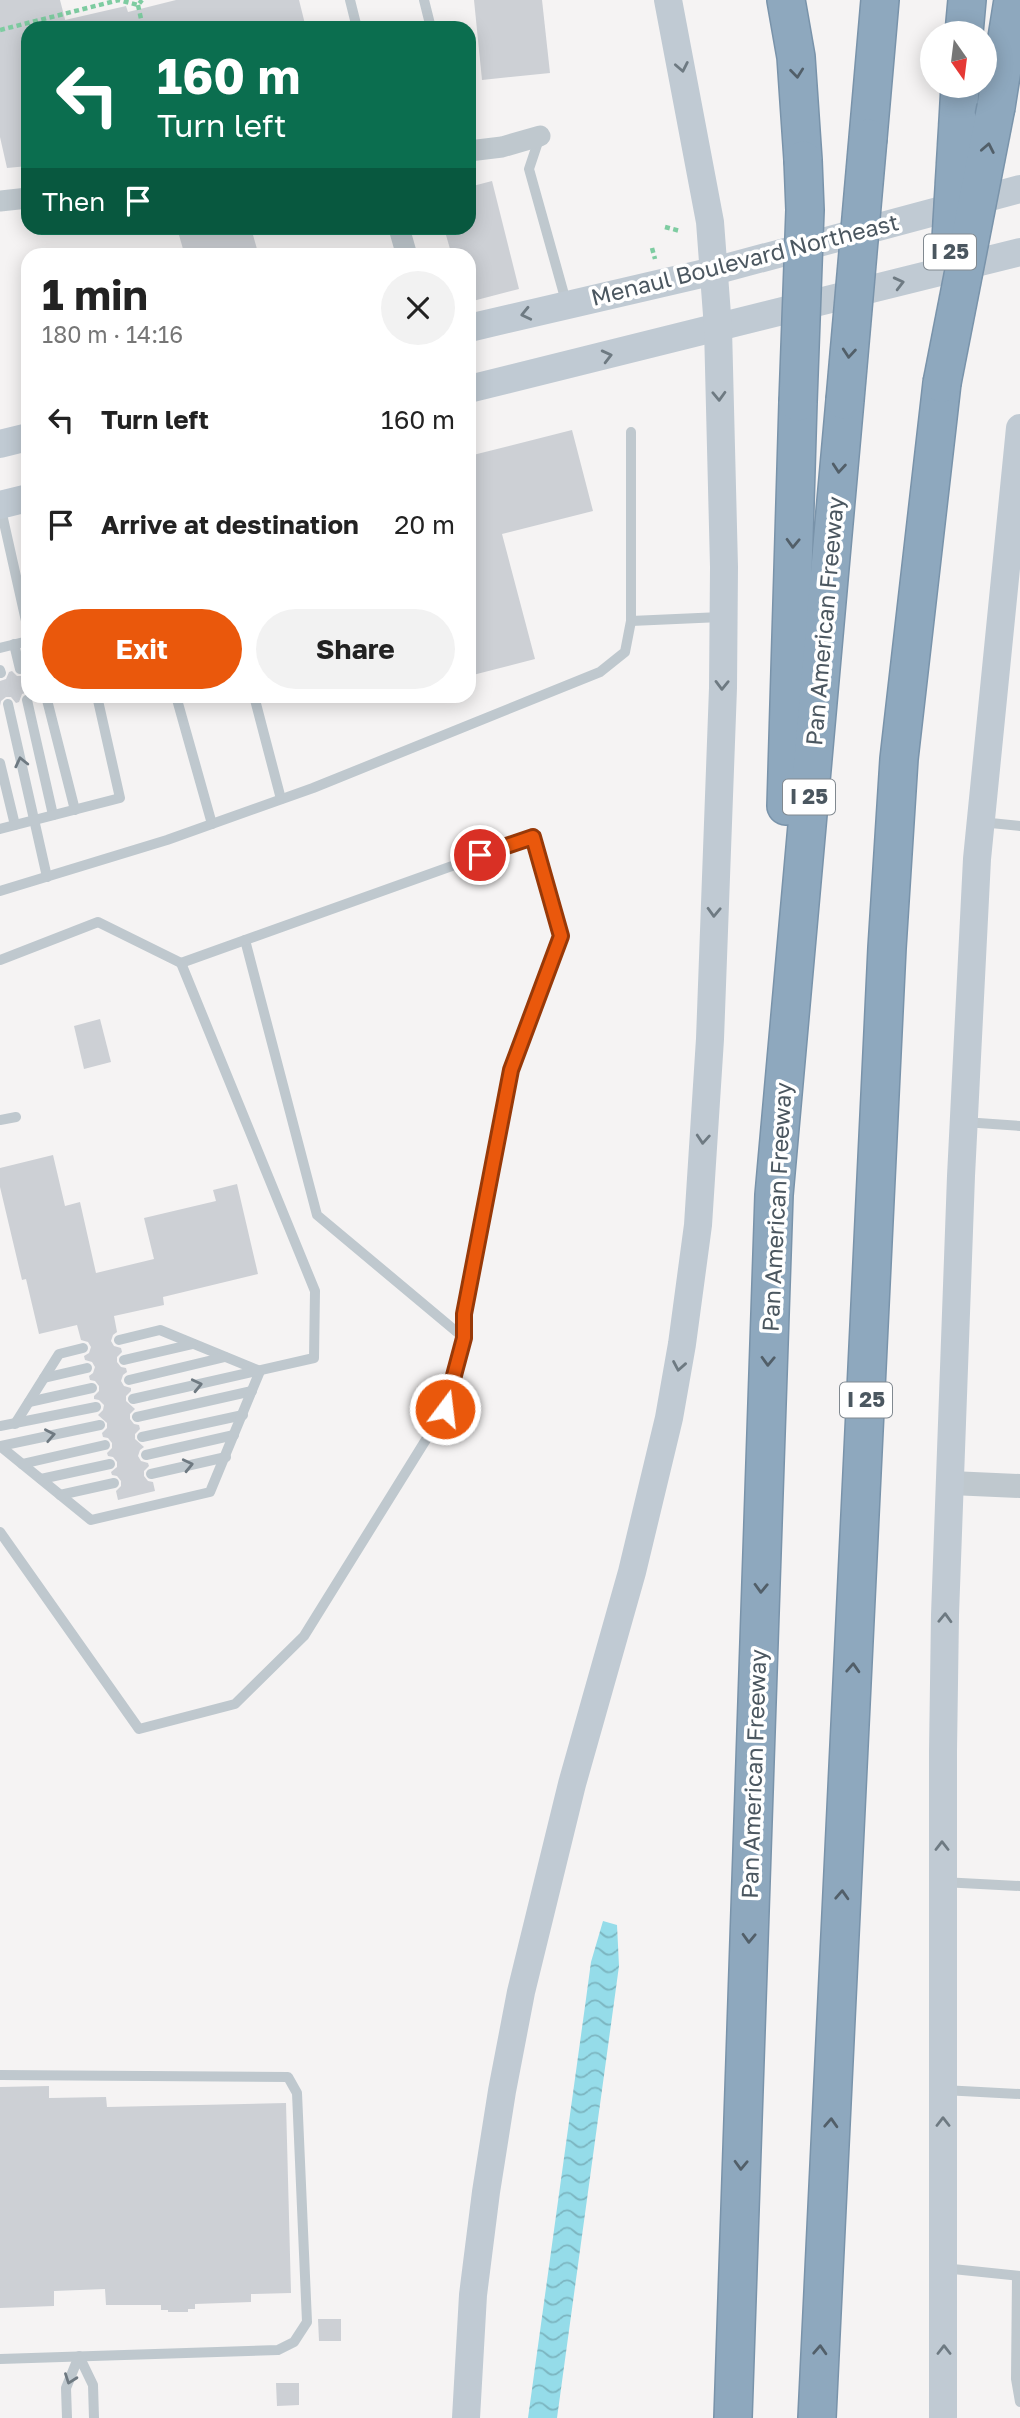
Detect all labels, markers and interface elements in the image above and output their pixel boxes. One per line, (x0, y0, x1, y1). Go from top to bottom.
north arrow (920, 21, 998, 98)
map controls (920, 21, 997, 98)
text: 160 m (157, 46, 300, 105)
icon: left (42, 49, 133, 140)
one-way arrow (673, 61, 688, 73)
one-way arrow (790, 67, 805, 79)
text: Turn left (157, 106, 286, 144)
one-way arrow (979, 142, 994, 154)
icon: arrive (119, 182, 157, 220)
text: Then (42, 186, 105, 217)
street label: Menaul Boulevard Northeast (588, 207, 901, 311)
road number: I 25 (924, 234, 976, 270)
text: 1 min (42, 269, 148, 319)
button: close (381, 271, 455, 345)
one-way arrow (893, 277, 905, 291)
one-way arrow (521, 306, 533, 321)
text: 180 m · 14:16 (42, 320, 183, 348)
one-way arrow (842, 347, 857, 358)
one-way arrow (601, 349, 613, 364)
one-way arrow (711, 391, 726, 402)
icon: left (42, 401, 80, 439)
text: Turn left (101, 404, 209, 435)
text: 160 m (381, 404, 455, 435)
one-way arrow (832, 463, 847, 474)
street label: Pan American Freeway (799, 495, 849, 747)
icon: arrive (42, 506, 80, 544)
text: Arrive at destination (101, 509, 359, 540)
text: 20 m (394, 509, 455, 540)
one-way arrow (786, 538, 801, 549)
button: Exit (42, 609, 242, 689)
button: Share (256, 609, 455, 689)
one-way arrow (715, 680, 730, 691)
one-way arrow (15, 757, 29, 769)
road number: I 25 (783, 780, 835, 814)
pin (450, 825, 510, 885)
icon: arrive (461, 836, 499, 874)
one-way arrow (707, 907, 722, 918)
street label: Pan American Freeway (755, 1081, 797, 1332)
one-way arrow (696, 1134, 711, 1145)
one-way arrow (761, 1356, 776, 1367)
one-way arrow (672, 1359, 687, 1371)
position arrow (408, 1372, 482, 1446)
one-way arrow (191, 1379, 203, 1393)
road number: I 25 (840, 1382, 892, 1418)
one-way arrow (44, 1429, 56, 1444)
one-way arrow (182, 1459, 194, 1474)
one-way arrow (753, 1583, 768, 1594)
one-way arrow (937, 1613, 952, 1624)
street label: Pan American Freeway (735, 1649, 771, 1899)
one-way arrow (845, 1662, 860, 1673)
one-way arrow (934, 1840, 950, 1851)
one-way arrow (834, 1890, 849, 1901)
one-way arrow (741, 1933, 757, 1944)
one-way arrow (824, 2117, 839, 2128)
one-way arrow (935, 2117, 951, 2127)
one-way arrow (734, 2160, 749, 2171)
one-way arrow (813, 2344, 828, 2355)
one-way arrow (936, 2344, 952, 2355)
one-way arrow (64, 2372, 78, 2384)

